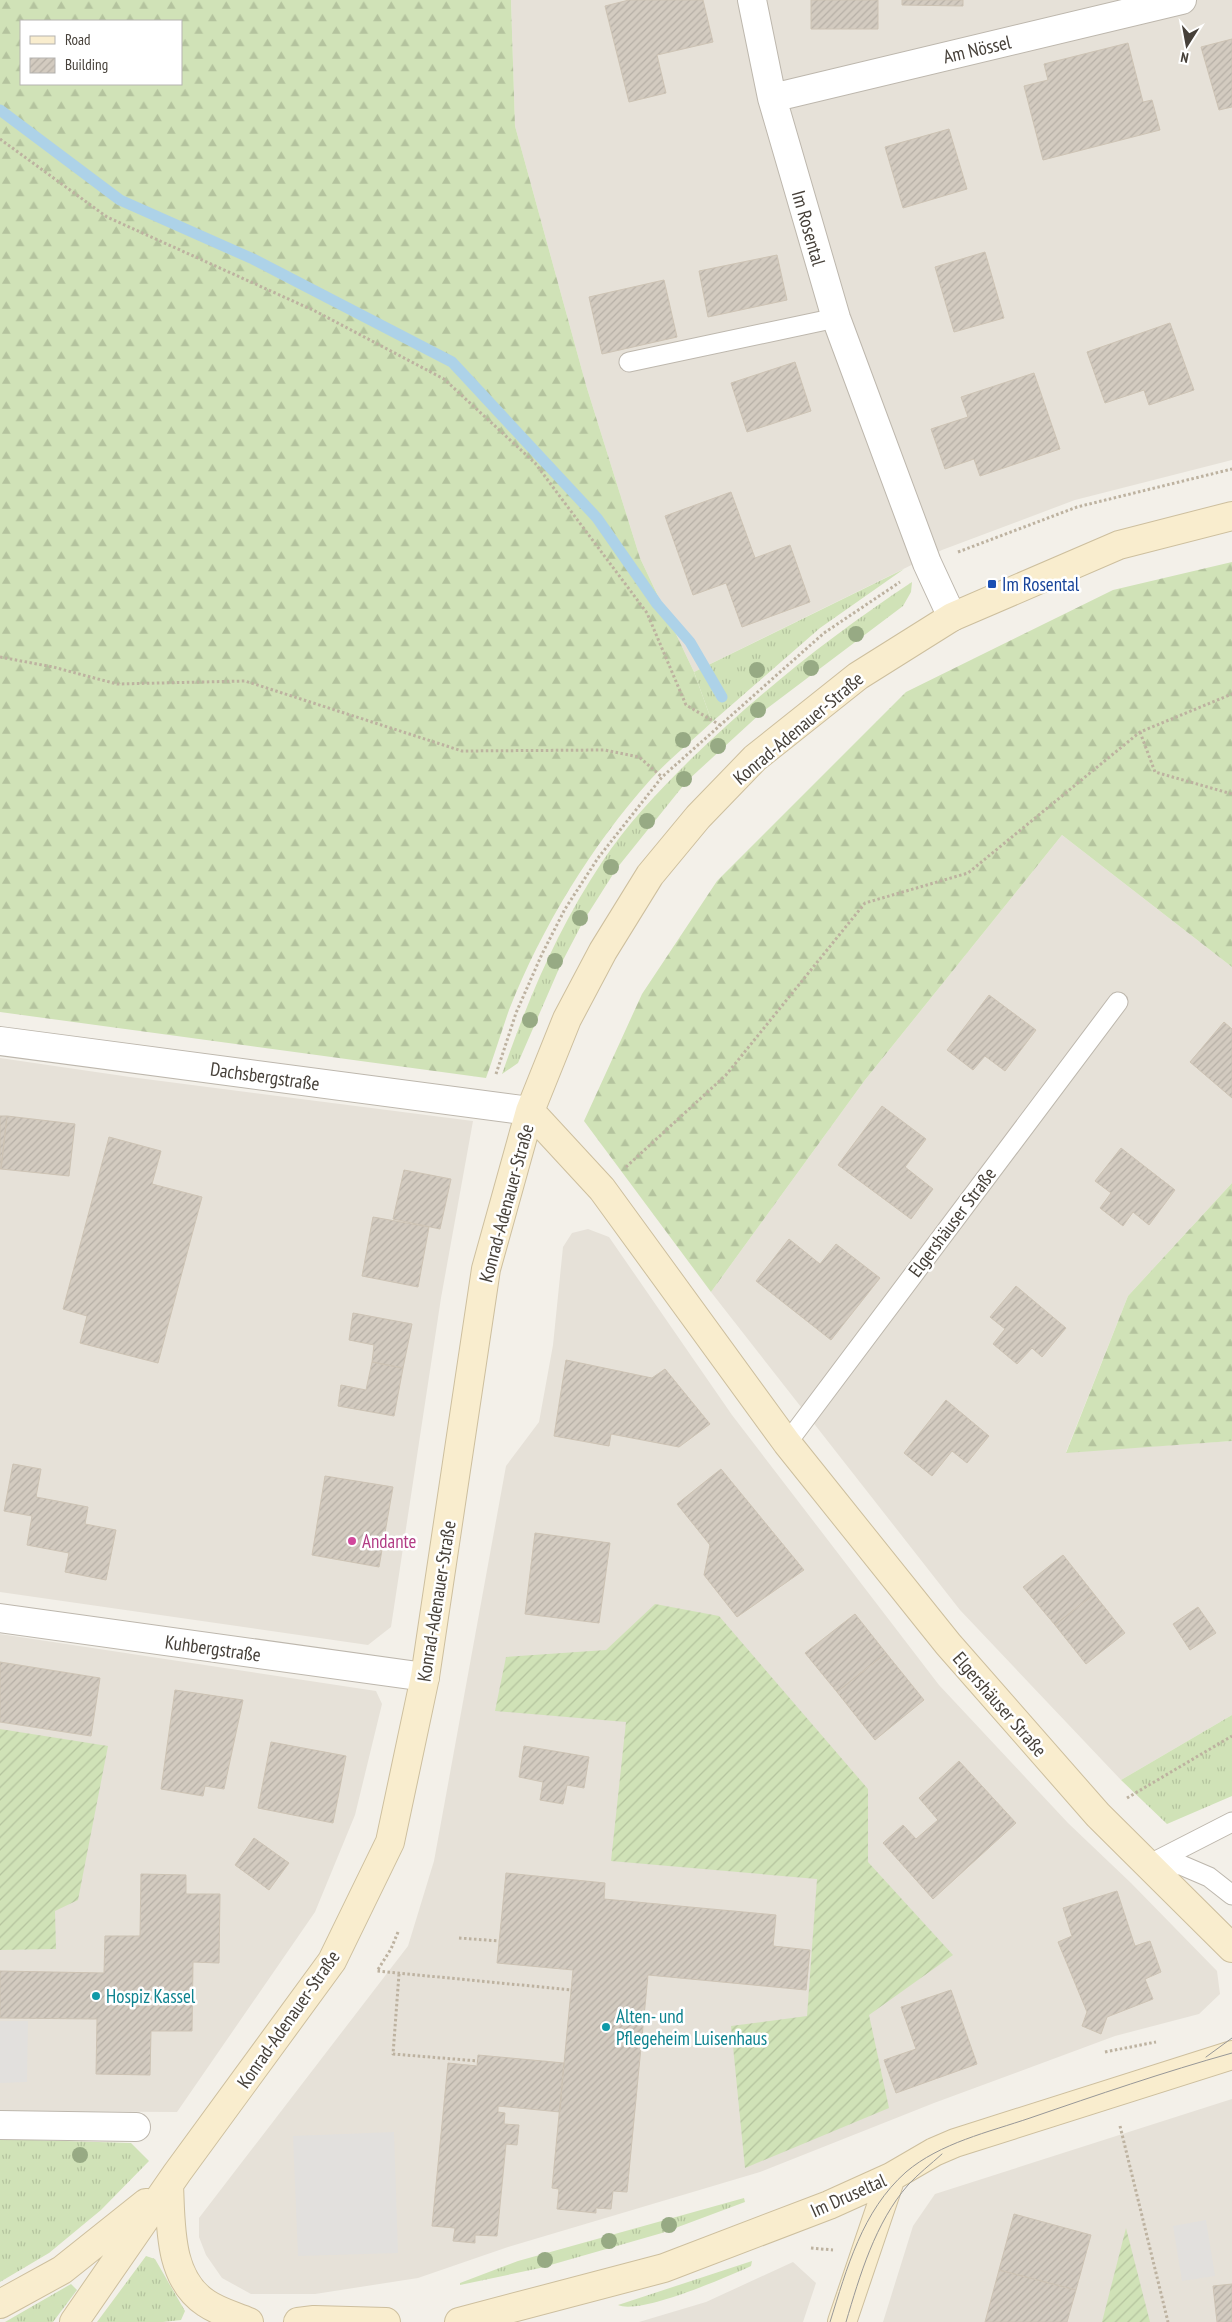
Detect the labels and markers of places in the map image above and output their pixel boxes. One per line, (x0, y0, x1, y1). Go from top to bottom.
place label: Im Rosental (1002, 572, 1080, 596)
marker: Im Rosental (986, 578, 998, 590)
place label: Andante (362, 1529, 417, 1553)
marker: Andante (346, 1535, 358, 1547)
place label: Hospiz Kassel (106, 1984, 196, 2008)
marker: Hospiz Kassel (90, 1990, 102, 2002)
place label: Alten- und Pflegeheim Luisenhaus (616, 2004, 767, 2050)
marker: Alten- und Pflegeheim Luisenhaus (600, 2021, 612, 2033)

